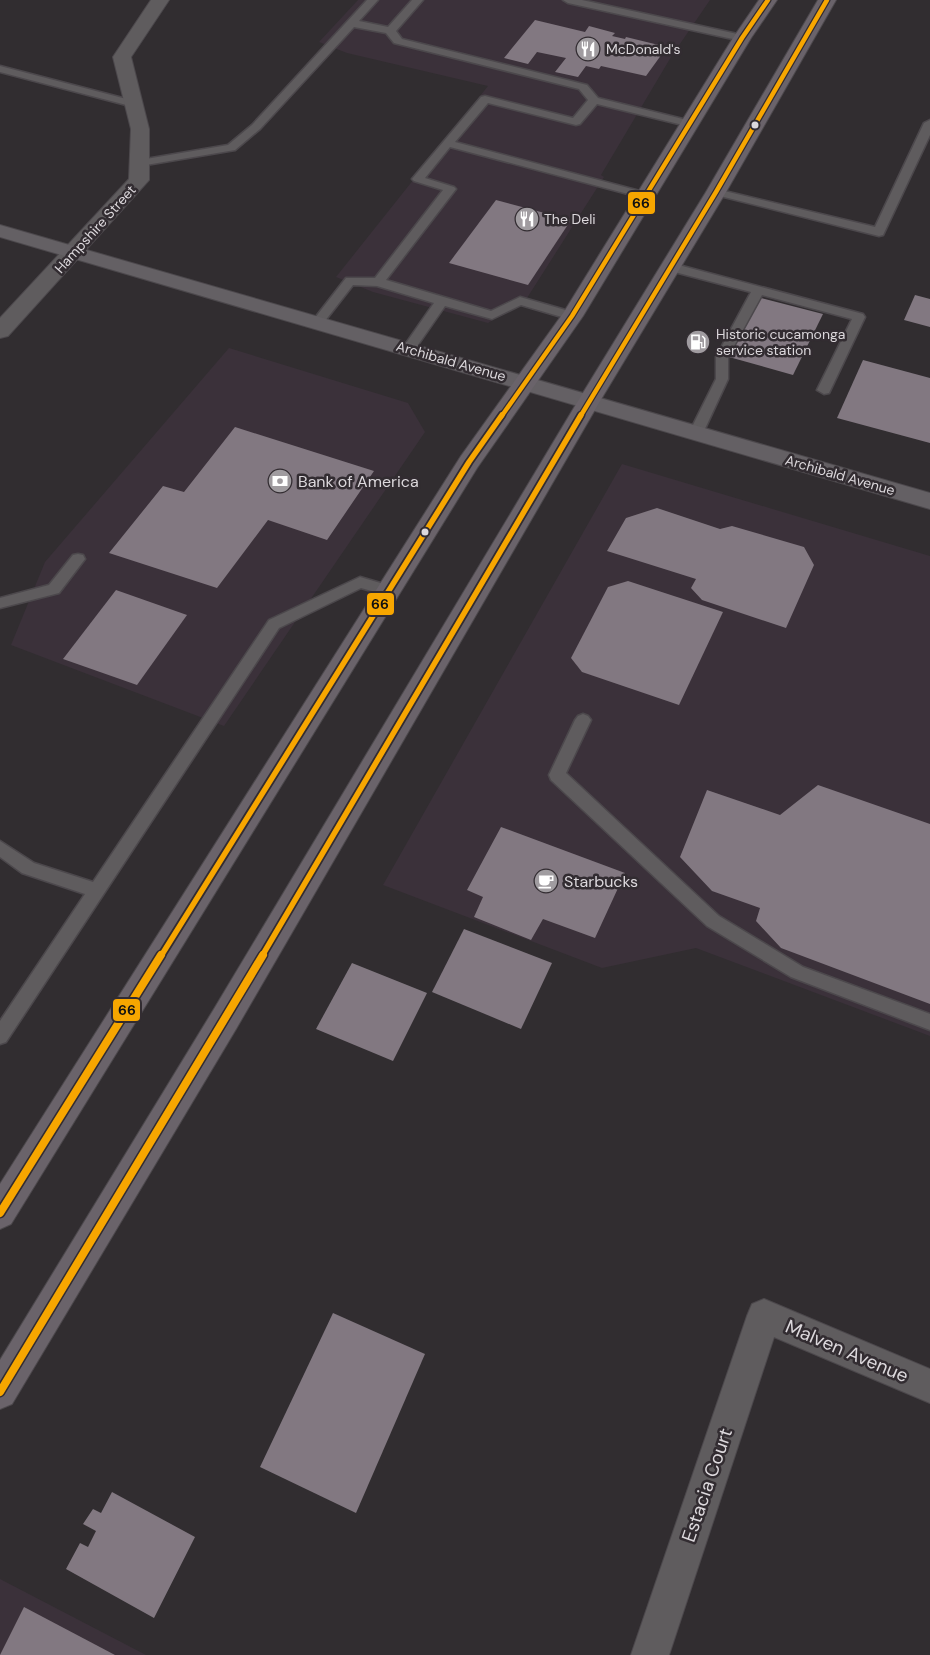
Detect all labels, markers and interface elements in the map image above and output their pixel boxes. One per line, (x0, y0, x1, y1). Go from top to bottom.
restaurant icon: McDonald's (575, 36, 601, 62)
place label: McDonald's (606, 40, 681, 58)
unlabelled marker (750, 120, 760, 130)
street label: Hampshire Street (50, 181, 140, 277)
line badge: 66 (627, 191, 656, 215)
text: 66 (632, 194, 650, 212)
restaurant icon: The Deli (514, 206, 540, 232)
place label: The Deli (544, 210, 596, 228)
place label: Historic cucamonga service station (716, 325, 845, 359)
fuel station icon: Historic cucamonga service station (685, 329, 711, 355)
street label: Archibald Avenue (394, 337, 508, 385)
street label: Archibald Avenue (783, 451, 897, 499)
bank icon: Bank of America (267, 468, 293, 494)
place label: Bank of America (298, 471, 419, 492)
unlabelled marker (420, 527, 430, 537)
line badge: 66 (366, 592, 395, 616)
text: 66 (371, 595, 389, 613)
cafe icon: Starbucks (533, 868, 559, 894)
place label: Starbucks (564, 871, 638, 892)
line badge: 66 (112, 998, 141, 1022)
text: 66 (118, 1001, 136, 1019)
street label: Malven Avenue (782, 1314, 912, 1388)
street label: Estacia Court (676, 1425, 738, 1545)

